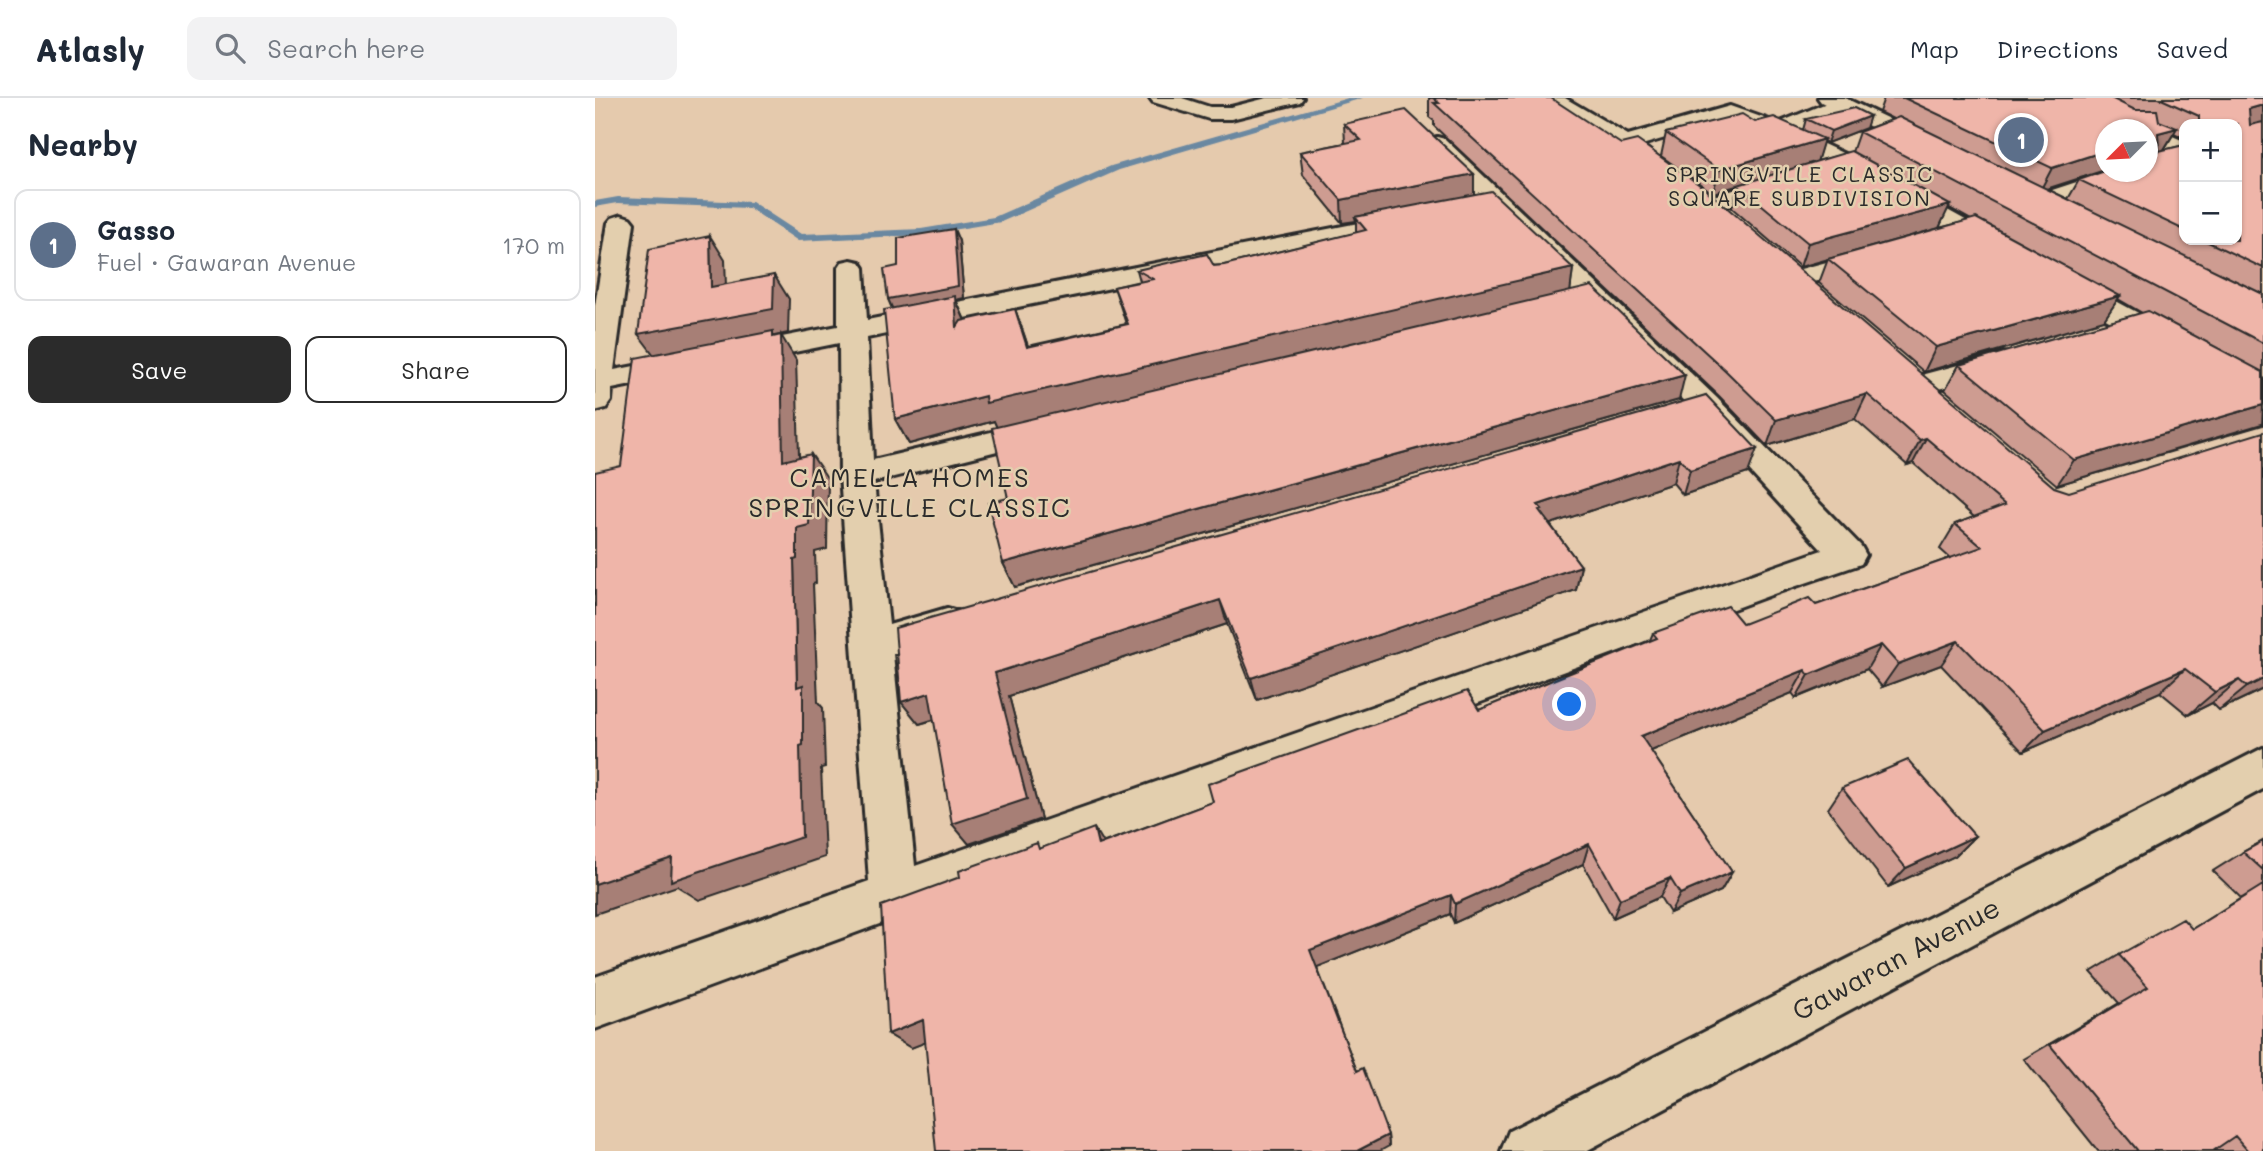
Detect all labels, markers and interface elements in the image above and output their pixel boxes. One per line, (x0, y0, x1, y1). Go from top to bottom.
search box (187, 17, 677, 80)
text: Atlasly (35, 27, 145, 70)
icon: search (211, 29, 249, 67)
text: Search here (267, 31, 425, 65)
text: Map (1910, 33, 1959, 64)
text: Directions (1997, 33, 2119, 64)
text: Saved (2157, 33, 2228, 64)
pin: 1 (1998, 114, 2044, 166)
north arrow (2095, 119, 2158, 182)
map controls (2179, 119, 2242, 245)
button: + (2179, 119, 2242, 182)
text: Nearby (28, 124, 138, 164)
district label: SPRINGVILLE CLASSIC SQUARE SUBDIVISION (1666, 160, 1934, 211)
button: − (2179, 182, 2242, 245)
text: Gasso (97, 213, 175, 247)
text: 1 (48, 230, 58, 260)
text: 170 m (502, 230, 565, 260)
text: Fuel · Gawaran Avenue (97, 247, 356, 277)
button: Save (28, 336, 291, 403)
button: Share (305, 336, 567, 403)
district label: CAMELLA HOMES SPRINGVILLE CLASSIC (748, 460, 1072, 524)
your location (1552, 687, 1586, 721)
street label: Gawaran Avenue (1785, 888, 2006, 1028)

